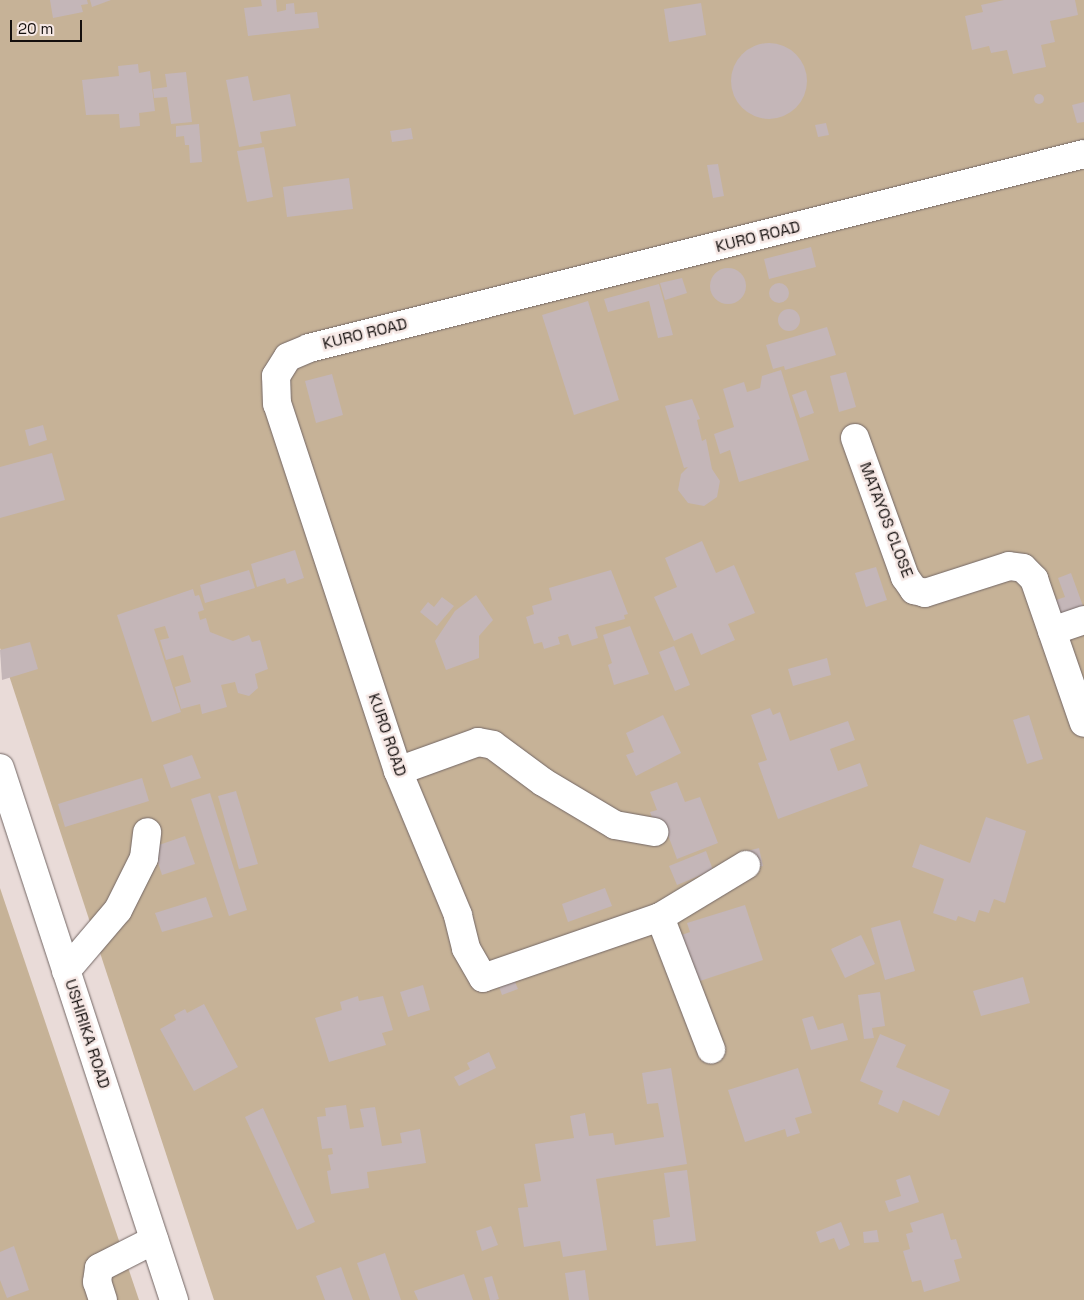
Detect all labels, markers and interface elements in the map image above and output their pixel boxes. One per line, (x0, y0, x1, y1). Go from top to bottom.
scale bar (12, 10, 85, 42)
text: 20 m (18, 19, 53, 38)
street label: KURO ROAD (714, 217, 802, 257)
street label: KURO ROAD (321, 314, 409, 354)
street label: MATAYOS CLOSE (855, 460, 917, 580)
street label: KURO ROAD (364, 691, 410, 779)
street label: USHIRIKA ROAD (60, 977, 114, 1091)

